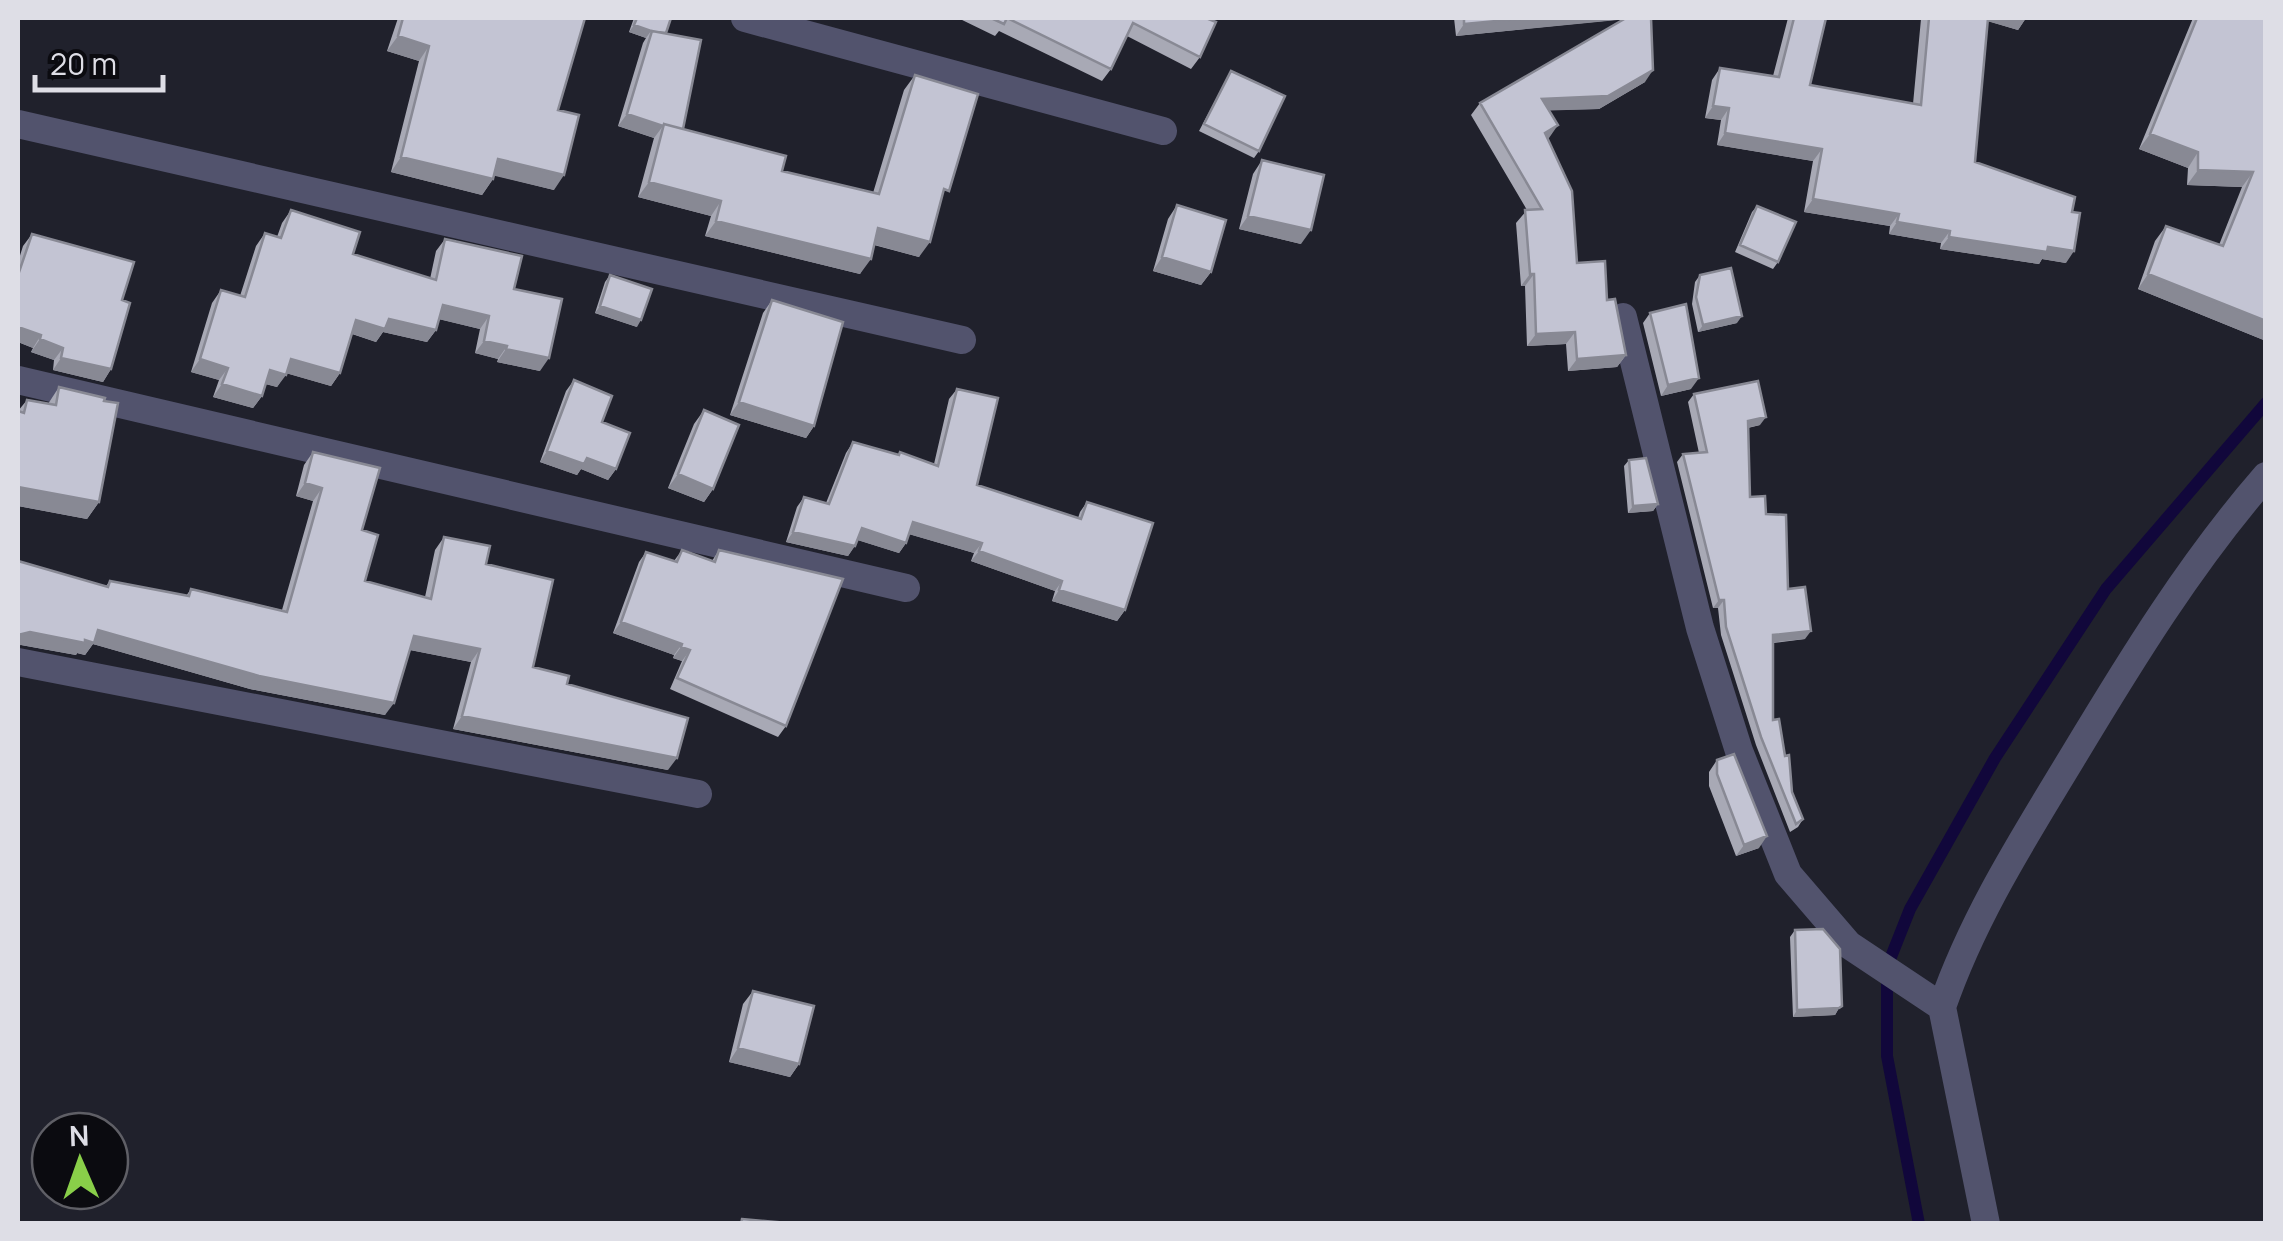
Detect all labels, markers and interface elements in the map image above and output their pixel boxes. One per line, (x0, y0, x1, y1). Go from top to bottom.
scale bar (35, 30, 162, 92)
text: 20 m (50, 43, 117, 84)
north arrow (30, 1111, 130, 1211)
text: N (68, 1116, 90, 1154)

